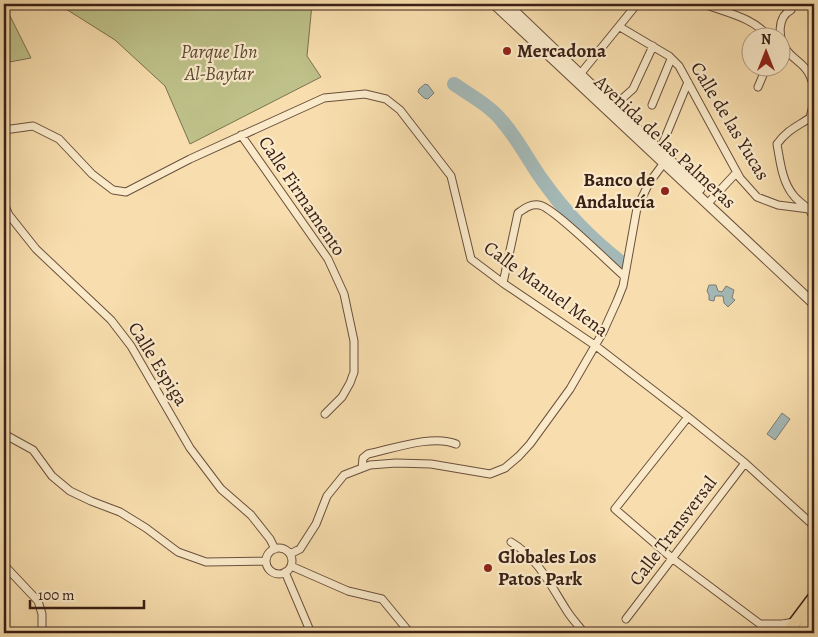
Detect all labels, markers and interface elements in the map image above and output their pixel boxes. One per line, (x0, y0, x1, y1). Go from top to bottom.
north arrow (740, 28, 790, 78)
text: N (761, 30, 771, 49)
place label: Mercadona (517, 38, 607, 64)
park label: Parque Ibn Al-Baytar (181, 39, 257, 87)
marker: Mercadona (501, 45, 513, 57)
street label: Calle de las Yucas (684, 57, 776, 185)
street label: Avenida de las Palmeras (588, 69, 741, 215)
street label: Calle Firmamento (252, 131, 352, 261)
place label: Banco de Andalucía (574, 167, 656, 215)
marker: Banco de Andalucía (659, 185, 671, 197)
street label: Calle Manuel Mena (478, 235, 614, 343)
street label: Calle Espiga (122, 317, 194, 411)
street label: Calle Transversal (623, 471, 723, 591)
place label: Globales Los Patos Park (498, 544, 597, 592)
marker: Globales Los Patos Park (482, 562, 494, 574)
scale bar (30, 577, 144, 609)
text: 100 m (38, 585, 75, 605)

